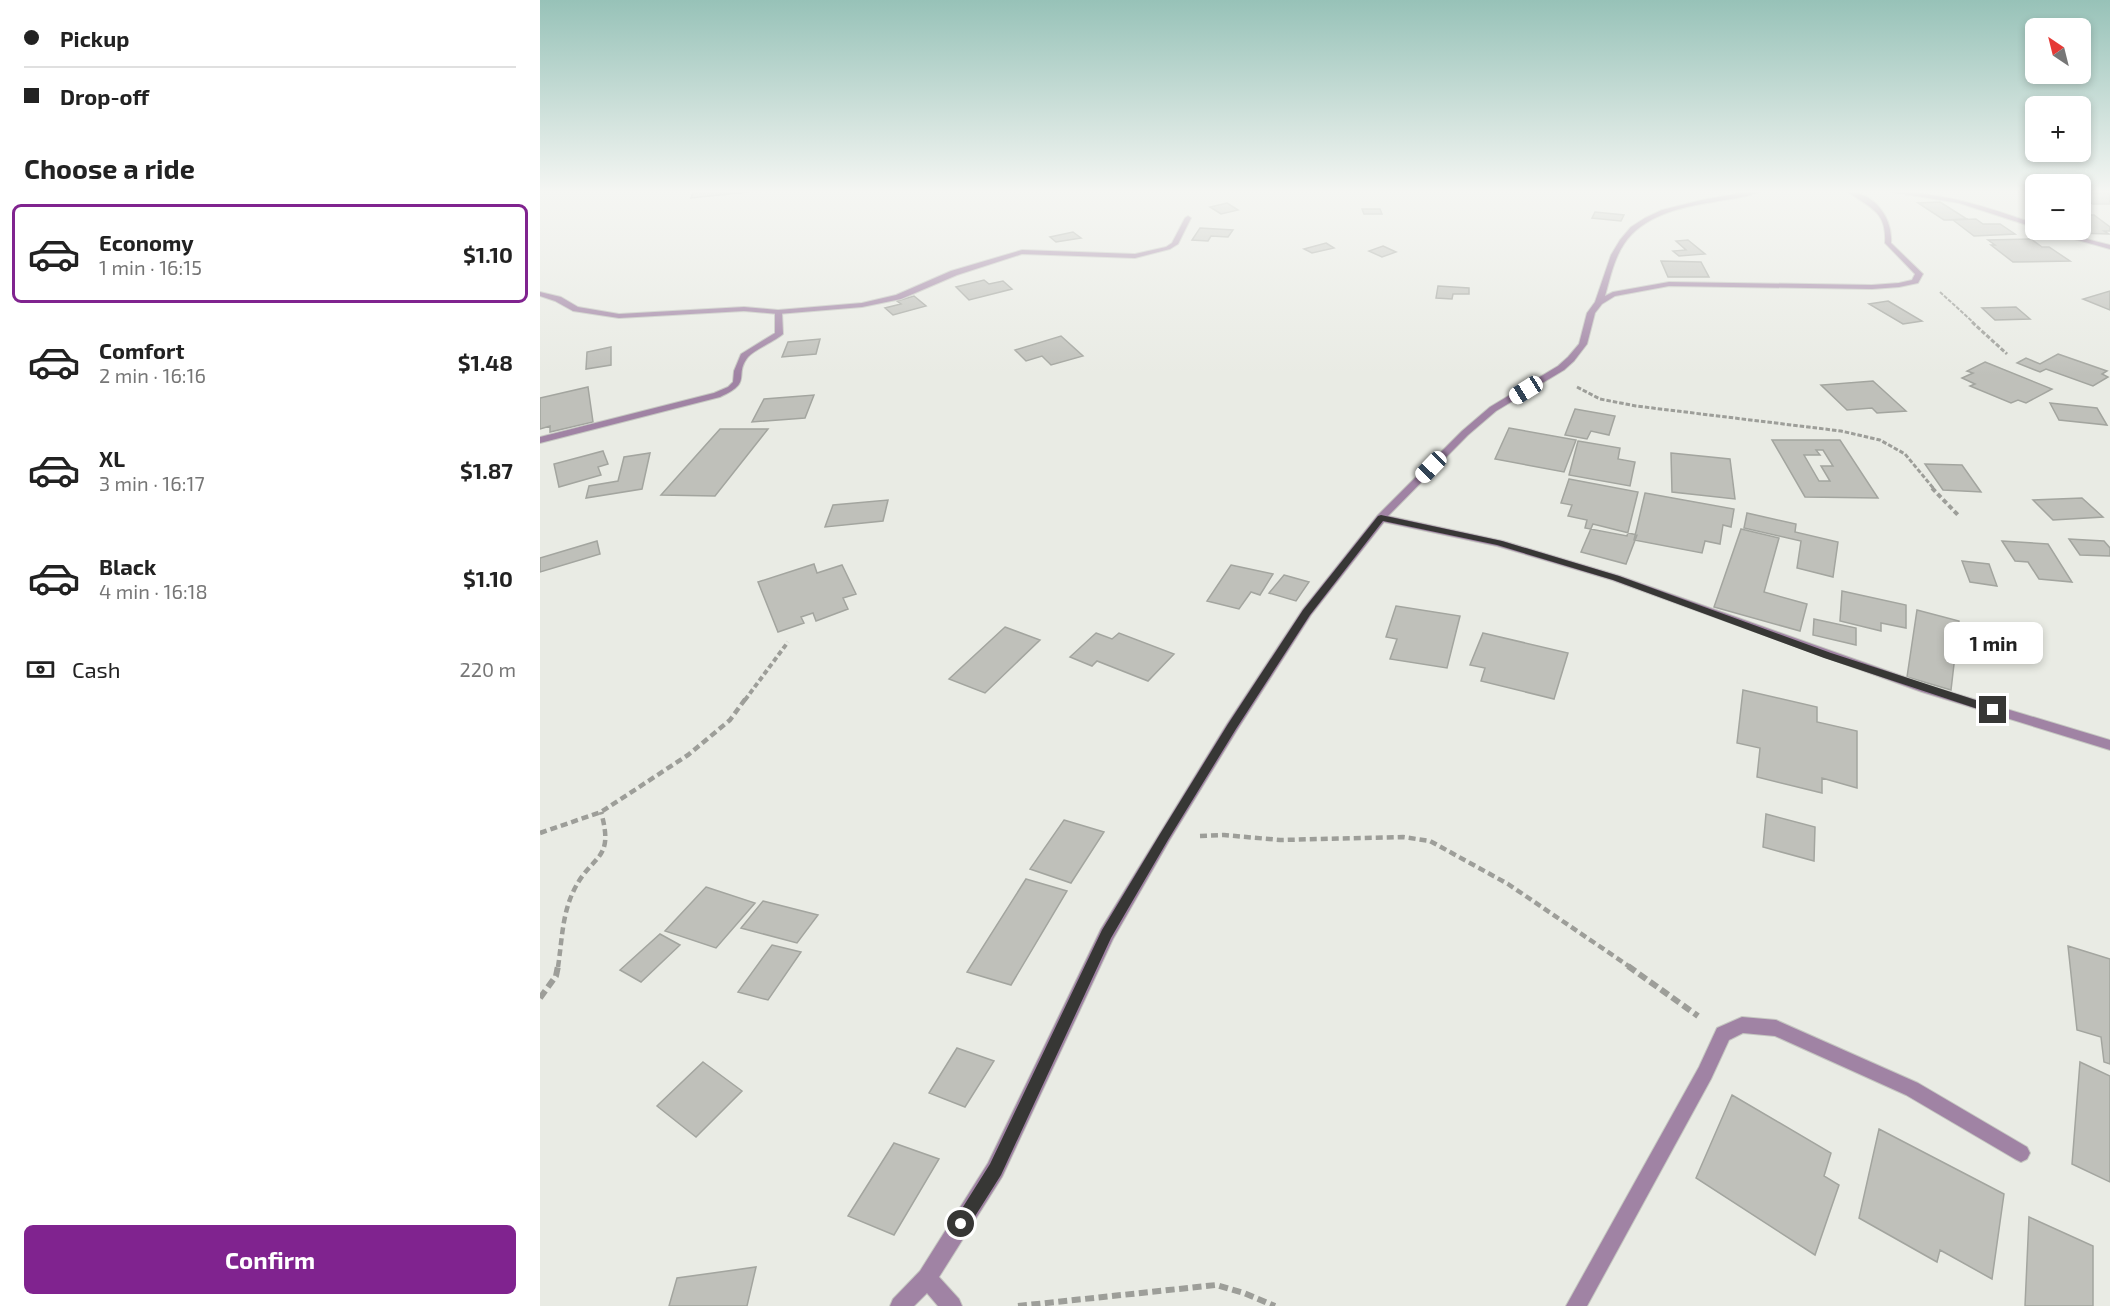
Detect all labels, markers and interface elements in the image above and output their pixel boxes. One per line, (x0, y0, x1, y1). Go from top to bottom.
north arrow (2025, 18, 2091, 84)
map controls (2025, 18, 2091, 240)
text: Pickup (60, 25, 129, 51)
text: Drop-off (60, 83, 149, 109)
button: + (2025, 96, 2091, 162)
text: Choose a ride (24, 152, 195, 184)
button: − (2025, 174, 2091, 240)
icon: car (27, 227, 81, 281)
text: Economy (99, 229, 194, 255)
text: $1.10 (463, 241, 513, 267)
text: 1 min · 16:15 (99, 255, 202, 279)
icon: car (27, 335, 81, 389)
text: Comfort (99, 337, 184, 363)
text: $1.48 (458, 349, 513, 375)
text: 2 min · 16:16 (99, 363, 206, 387)
car (1506, 373, 1546, 407)
icon: car (27, 443, 81, 497)
text: XL (99, 445, 125, 471)
car (1412, 448, 1450, 486)
text: $1.87 (460, 457, 513, 483)
text: 3 min · 16:17 (99, 471, 205, 495)
icon: car (27, 551, 81, 605)
text: Black (99, 553, 156, 579)
text: $1.10 (463, 565, 513, 591)
text: 4 min · 16:18 (99, 579, 208, 603)
callout: 1 min (1944, 623, 2042, 665)
text: 1 min (1969, 631, 2018, 655)
icon: cash (24, 653, 57, 686)
text: Cash (72, 656, 121, 682)
text: 220 m (459, 657, 516, 681)
route end (1979, 696, 2006, 723)
route start (947, 1210, 974, 1237)
button: Confirm (24, 1225, 516, 1294)

